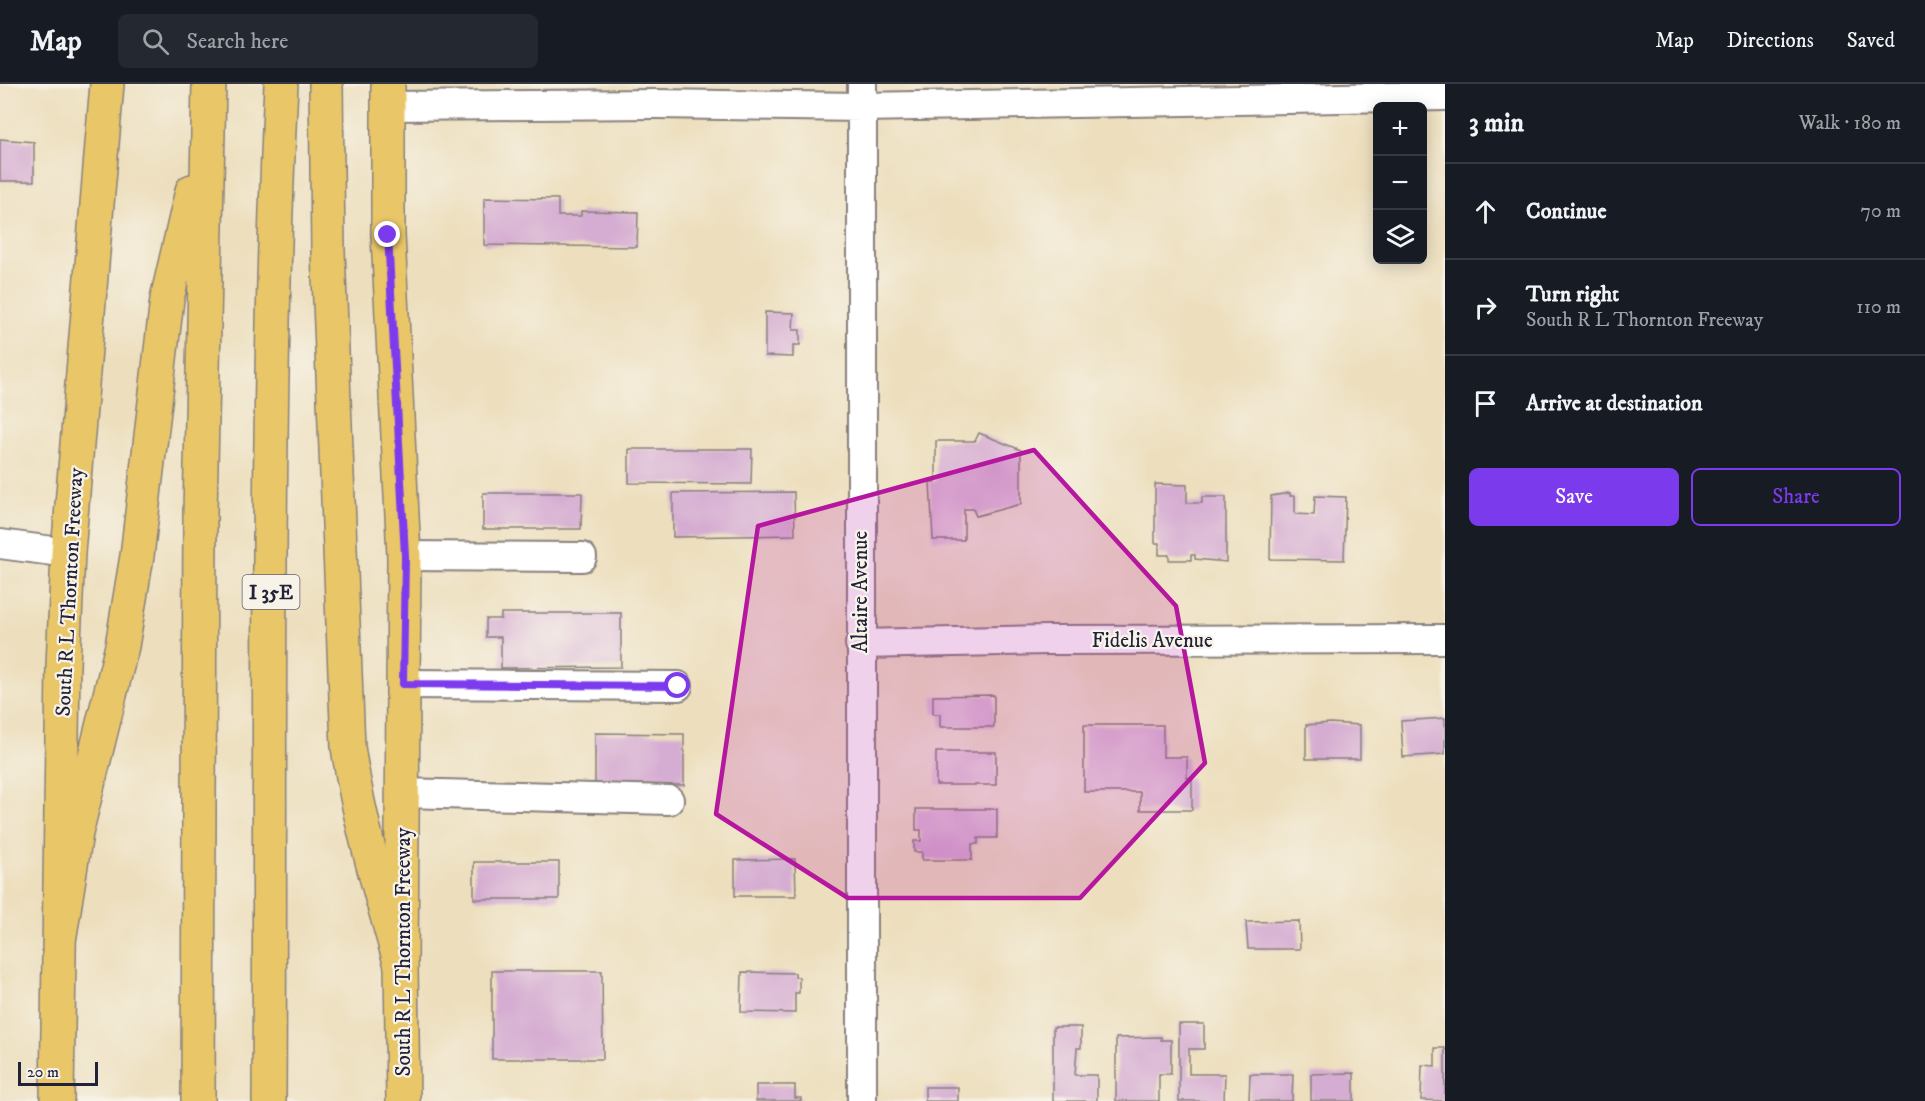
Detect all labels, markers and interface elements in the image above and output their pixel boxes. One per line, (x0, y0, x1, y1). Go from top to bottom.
search box (118, 14, 538, 68)
text: Map (30, 24, 82, 59)
icon: search (139, 25, 172, 58)
text: Search here (187, 28, 288, 55)
text: Map (1655, 28, 1694, 54)
text: Directions (1727, 28, 1814, 54)
text: Saved (1847, 28, 1895, 54)
map controls (1373, 102, 1427, 264)
button: + (1373, 102, 1427, 156)
text: 3 min (1469, 107, 1524, 140)
text: Walk · 180 m (1799, 111, 1901, 136)
button: − (1373, 156, 1427, 210)
icon: ahead (1469, 195, 1502, 228)
text: Continue (1526, 198, 1607, 225)
text: 70 m (1860, 199, 1901, 224)
button: layers (1373, 210, 1427, 264)
route end (374, 221, 400, 247)
text: Turn right (1526, 281, 1619, 308)
icon: right (1469, 291, 1502, 324)
text: 110 m (1856, 295, 1901, 320)
text: South R L Thornton Freeway (1526, 308, 1763, 333)
icon: arrive (1469, 387, 1502, 420)
text: Arrive at destination (1526, 390, 1703, 417)
street label: South R L Thornton Freeway (51, 466, 90, 717)
button: Save (1469, 468, 1679, 526)
button: Share (1691, 468, 1901, 526)
street label: Altaire Avenue (848, 531, 874, 653)
road number: I 35E (242, 575, 300, 609)
street label: Fidelis Avenue (1091, 628, 1213, 654)
route start (664, 672, 690, 698)
street label: South R L Thornton Freeway (391, 826, 417, 1077)
scale bar (18, 1059, 98, 1086)
text: 20 m (27, 1062, 59, 1082)

